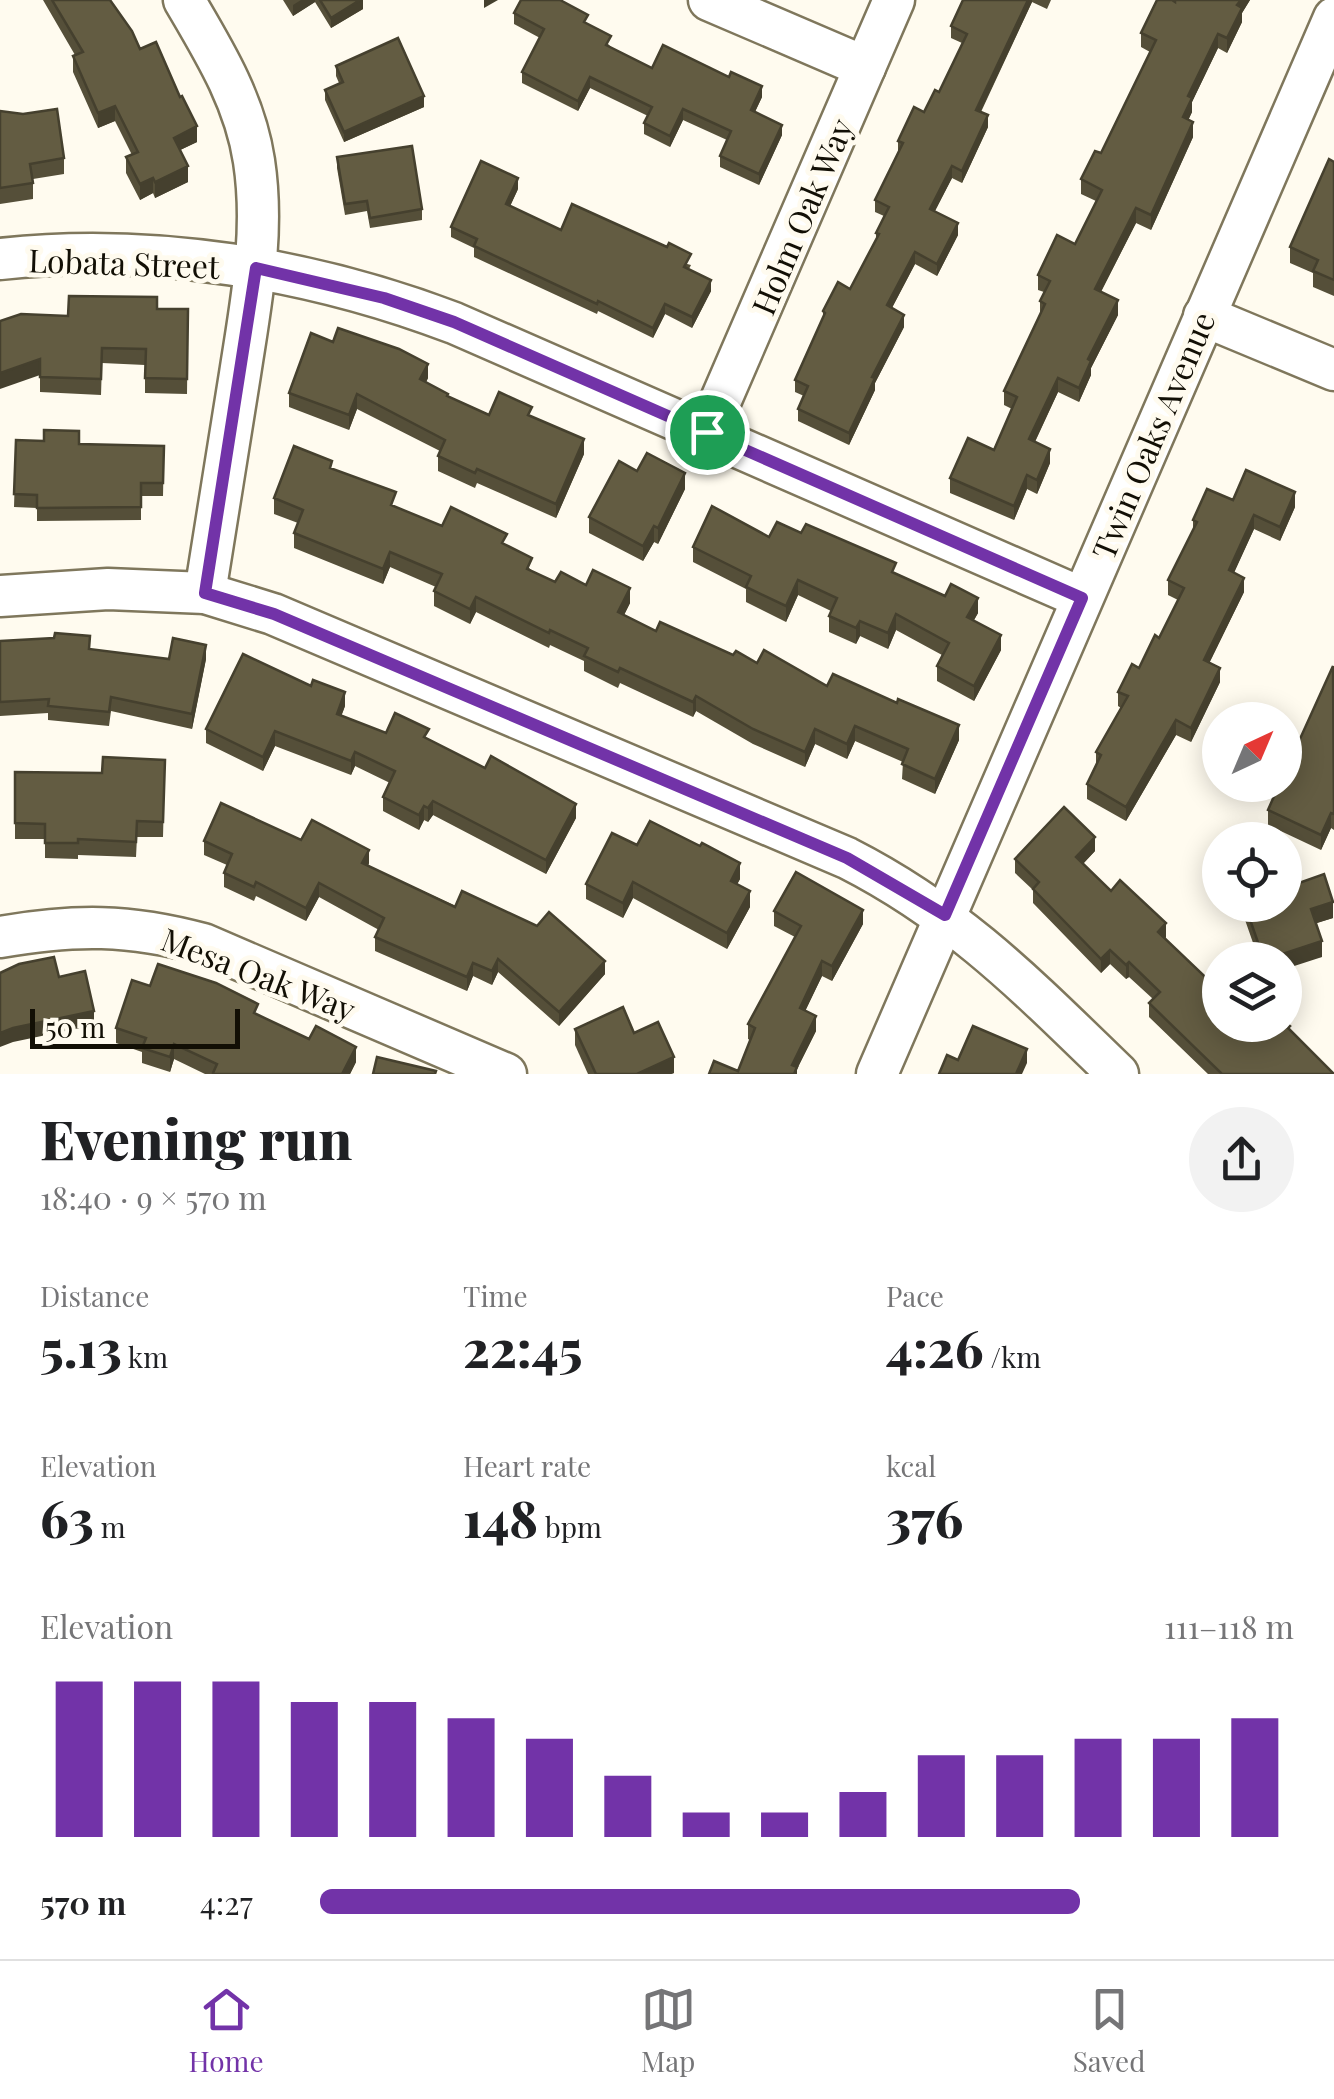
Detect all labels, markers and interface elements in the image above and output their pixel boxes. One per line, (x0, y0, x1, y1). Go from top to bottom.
street label: Holm Oak Way (740, 111, 862, 321)
street label: Lobata Street (28, 237, 221, 287)
street label: Twin Oaks Avenue (1080, 305, 1224, 565)
pin (665, 390, 750, 475)
icon: arrive (680, 405, 735, 460)
north arrow (1202, 702, 1302, 802)
map controls (1202, 702, 1302, 1042)
button: locate (1202, 822, 1302, 922)
street label: Mesa Oak Way (156, 916, 362, 1030)
button: layers (1202, 942, 1302, 1042)
scale bar (30, 1004, 240, 1048)
text: 50 m (45, 1008, 105, 1045)
text: Evening run (40, 1100, 352, 1174)
button: share (1189, 1107, 1294, 1212)
text: 18:40 · 9 × 570 m (40, 1175, 267, 1218)
text: Distance (40, 1277, 149, 1314)
text: Time (463, 1277, 528, 1314)
text: Pace (886, 1277, 944, 1314)
text: 5.13 (40, 1314, 122, 1381)
text: 22:45 (463, 1314, 582, 1381)
text: 4:26 (886, 1314, 984, 1381)
text: km (122, 1338, 168, 1375)
text: /km (984, 1338, 1041, 1375)
text: Elevation (40, 1447, 156, 1484)
text: Heart rate (463, 1447, 591, 1484)
text: kcal (886, 1447, 936, 1484)
text: 63 (40, 1484, 94, 1551)
text: 148 (463, 1484, 538, 1551)
text: 376 (886, 1484, 963, 1551)
text: m (94, 1508, 126, 1545)
text: bpm (538, 1508, 602, 1545)
text: Elevation (40, 1604, 173, 1647)
text: 111–118 m (1164, 1604, 1294, 1647)
text: 570 m (40, 1880, 126, 1923)
text: 4:27 (200, 1880, 253, 1923)
tab: Home (189, 1982, 264, 2079)
tab: Map (641, 1982, 696, 2079)
tab: Saved (1073, 1982, 1145, 2079)

